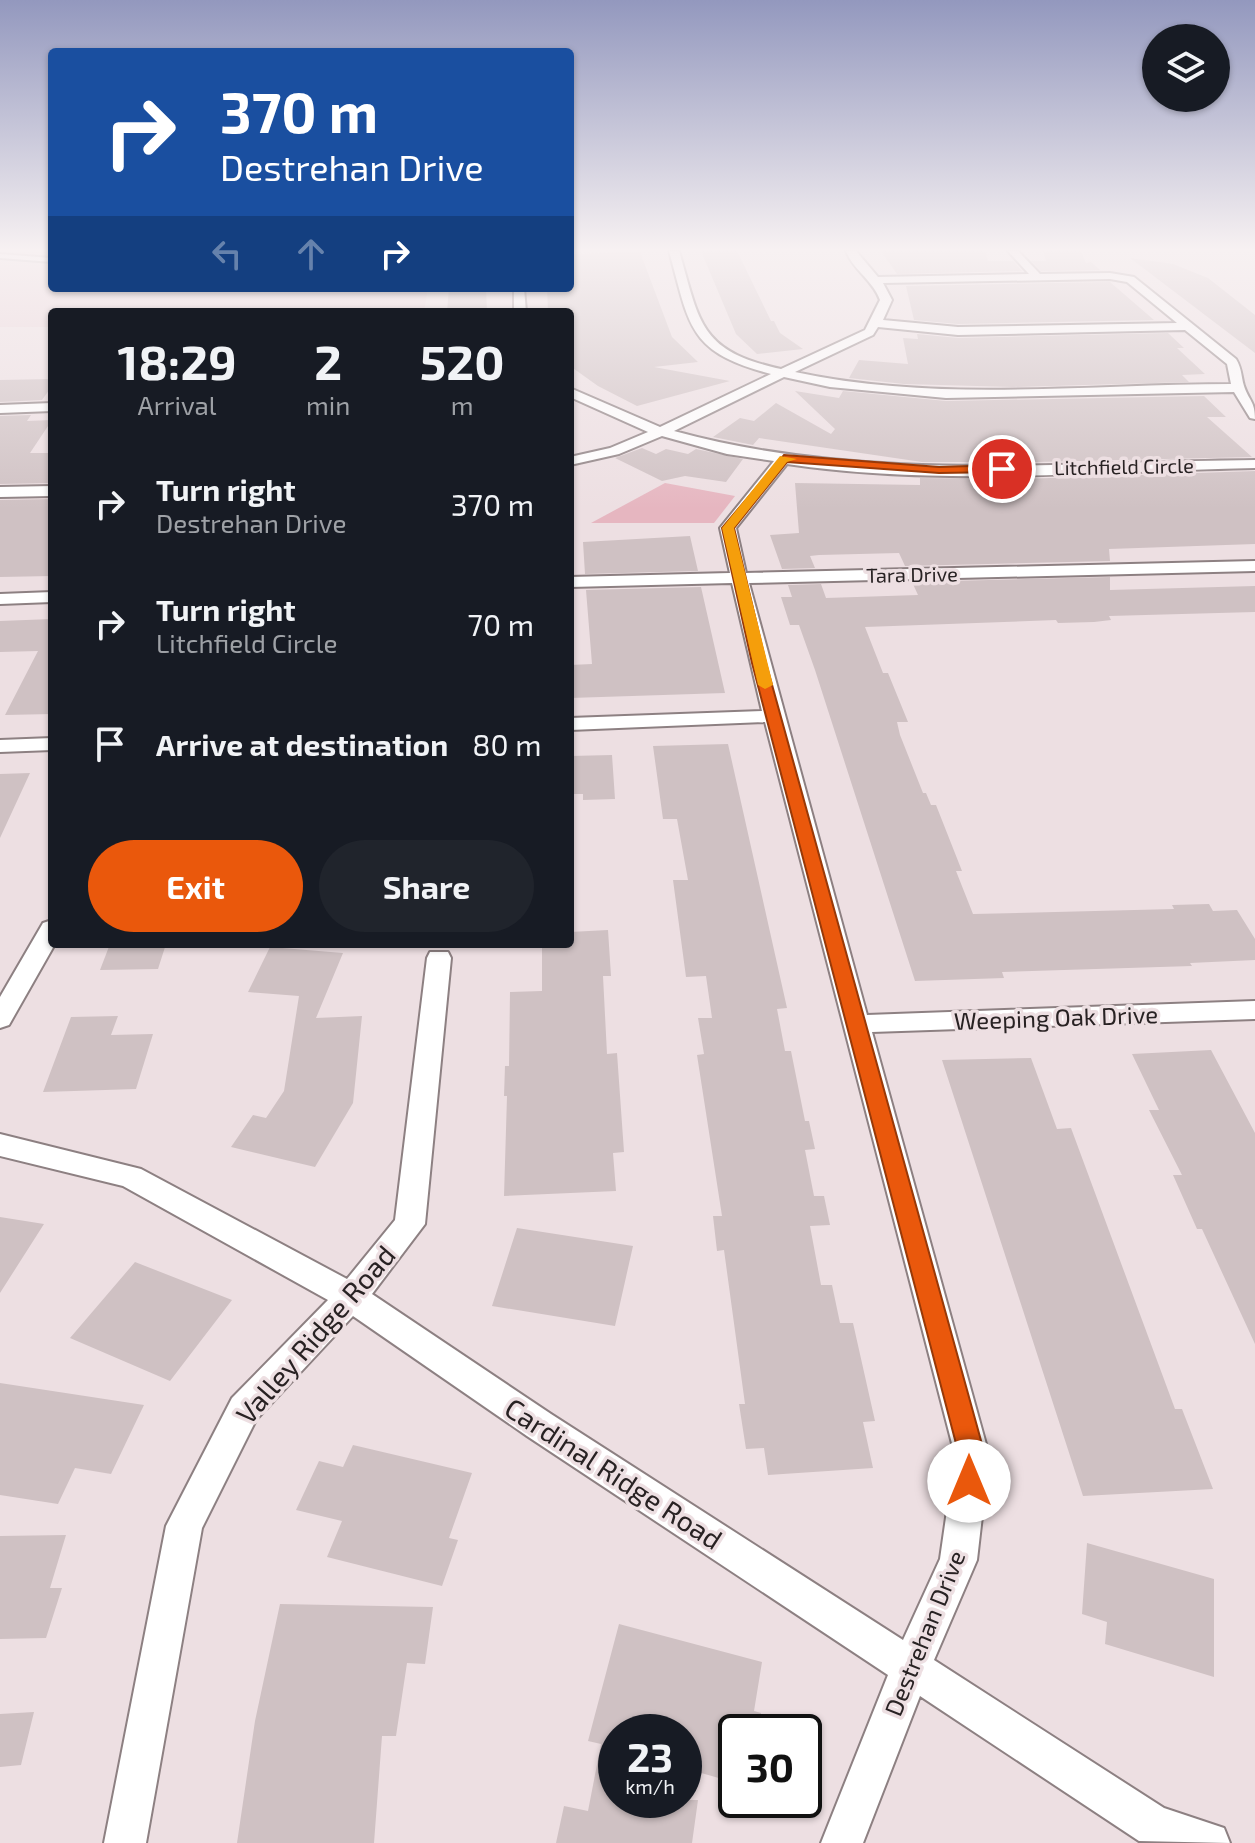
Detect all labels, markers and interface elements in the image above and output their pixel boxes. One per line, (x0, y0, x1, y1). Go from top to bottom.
map controls (1142, 24, 1230, 112)
button: layers (1142, 24, 1230, 112)
text: 370 m (220, 77, 378, 144)
icon: right (88, 80, 192, 184)
text: Destrehan Drive (220, 145, 484, 188)
icon: left (205, 232, 249, 276)
icon: ahead (289, 232, 333, 276)
icon: right (373, 232, 417, 276)
text: 18:29 (117, 332, 237, 390)
text: 2 (314, 332, 342, 390)
text: 520 (420, 332, 505, 390)
text: Arrival (137, 389, 217, 420)
text: min (306, 389, 350, 420)
text: m (451, 389, 474, 420)
pin (968, 435, 1036, 503)
icon: arrive (980, 447, 1024, 491)
street label: Litchfield Circle (1054, 453, 1194, 479)
text: Turn right (156, 471, 296, 507)
icon: right (88, 482, 132, 526)
text: 370 m (451, 486, 534, 522)
text: Destrehan Drive (156, 507, 346, 538)
street label: Tara Drive (866, 561, 958, 587)
text: Turn right (156, 591, 296, 627)
icon: right (88, 602, 132, 646)
text: 70 m (468, 606, 534, 642)
text: Litchfield Circle (156, 627, 337, 658)
icon: arrive (88, 722, 132, 766)
text: Arrive at destination (156, 726, 448, 762)
text: 80 m (472, 726, 542, 762)
button: Exit (88, 840, 303, 932)
button: Share (319, 840, 534, 932)
street label: Weeping Oak Drive (953, 999, 1159, 1035)
street label: Valley Ridge Road (228, 1238, 402, 1430)
street label: Cardinal Ridge Road (499, 1390, 729, 1556)
position arrow (927, 1439, 1011, 1523)
street label: Destrehan Drive (878, 1546, 970, 1720)
speed limit sign: 30 (718, 1714, 822, 1818)
text: 23 (627, 1732, 673, 1780)
text: km/h (625, 1774, 675, 1798)

